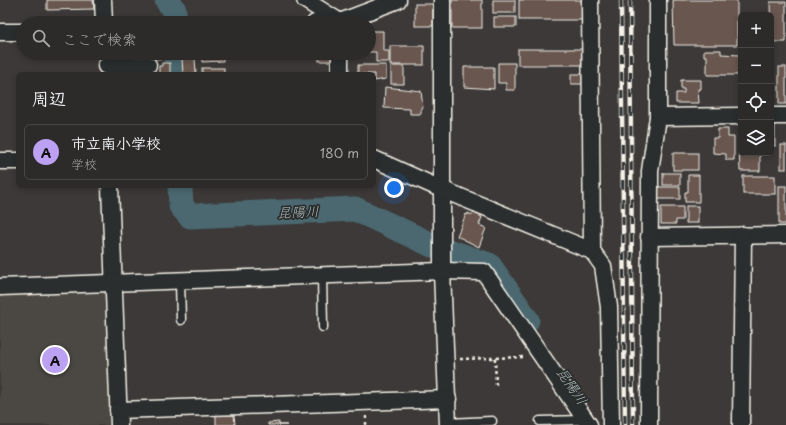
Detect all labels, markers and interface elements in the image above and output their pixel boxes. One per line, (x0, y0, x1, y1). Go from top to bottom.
map controls (738, 12, 774, 156)
button: + (738, 12, 774, 48)
search box (16, 16, 376, 60)
icon: search (30, 27, 52, 49)
text: ここで検索 (62, 27, 137, 50)
button: − (738, 48, 774, 84)
button: locate (738, 84, 774, 120)
text: 周辺 (32, 85, 66, 111)
button: layers (738, 120, 774, 156)
text: 市立南小学校 (71, 131, 161, 154)
text: A (41, 143, 51, 162)
text: 180 m (320, 143, 359, 162)
text: 学校 (71, 154, 97, 173)
your location (384, 178, 404, 198)
water label: 昆陽川 (277, 200, 319, 223)
pin: A (42, 345, 68, 375)
water label: 昆陽川 (552, 362, 593, 409)

